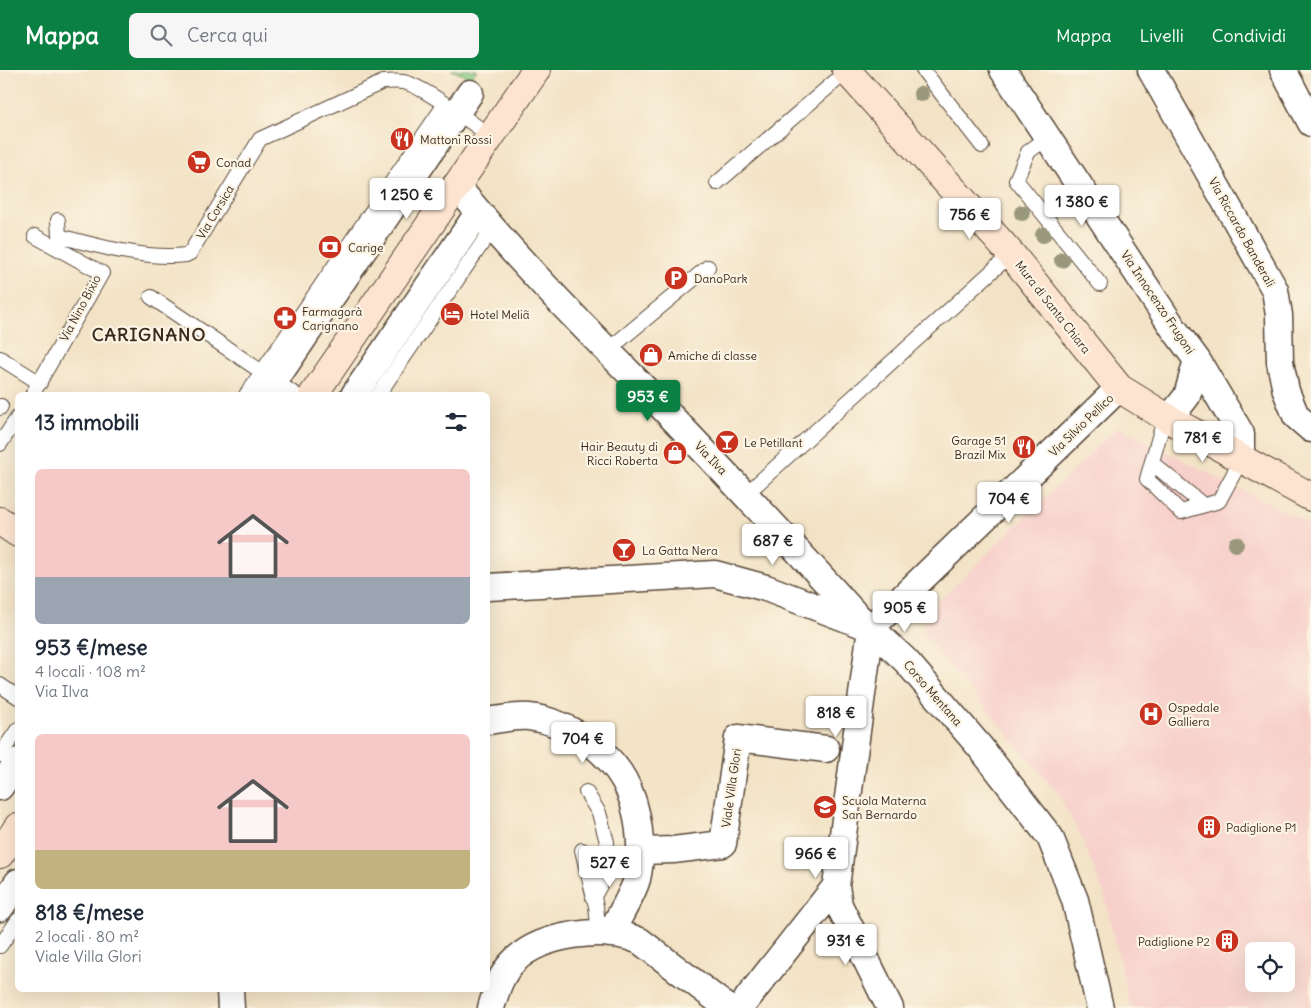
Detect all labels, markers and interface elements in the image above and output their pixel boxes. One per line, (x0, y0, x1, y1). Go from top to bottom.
search box (129, 13, 479, 58)
text: Mappa (25, 20, 99, 50)
icon: search (147, 21, 175, 49)
text: Cerca qui (187, 23, 268, 47)
text: Mappa (1056, 24, 1111, 47)
text: Livelli (1139, 24, 1184, 47)
text: Condividi (1212, 24, 1286, 47)
restaurant icon: Mattoni Rossi (389, 126, 415, 152)
place label: Mattoni Rossi (420, 132, 492, 147)
supermarket icon: Conad (186, 149, 212, 175)
place label: Conad (216, 155, 251, 170)
street label: Via Riccardo Banderali (1206, 175, 1278, 289)
pin: 1 250 € (361, 178, 453, 220)
street label: Via Corsica (193, 182, 237, 242)
text: 1 250 € (381, 184, 433, 204)
pin: 1 380 € (1036, 184, 1128, 227)
text: 1 380 € (1055, 191, 1109, 211)
pin: 756 € (935, 198, 1005, 240)
text: 756 € (950, 204, 990, 224)
bank icon: Carige (317, 234, 343, 260)
place label: Carige (348, 240, 383, 255)
street label: Via Innocenzo Frugoni (1118, 247, 1198, 357)
street label: Mura di Santa Chiara (1012, 258, 1094, 357)
parking icon: DanoPark (663, 265, 689, 291)
place label: DanoPark (694, 271, 748, 286)
street label: Via Nino Bixio (56, 272, 104, 344)
hotel icon: Hotel Meliã (439, 301, 465, 327)
place label: Farmagorà Carignano (302, 304, 363, 333)
pharmacy icon: Farmagorà Carignano (272, 305, 298, 331)
place label: Hotel Meliã (470, 307, 530, 322)
district label: CARIGNANO (92, 323, 206, 346)
shop icon: Amiche di classe (638, 342, 664, 368)
place label: Amiche di classe (668, 348, 757, 363)
pin: 953 € (613, 380, 683, 422)
text: 953 € (627, 386, 669, 406)
street label: Via Silvio Pellico (1046, 390, 1117, 460)
icon: filters (442, 408, 470, 436)
text: 13 immobili (35, 409, 139, 436)
pin: 781 € (1168, 420, 1238, 463)
text: 781 € (1184, 427, 1222, 447)
bar icon: Le Petillant (714, 429, 740, 455)
place label: Garage 51 Brazil Mix (951, 433, 1006, 462)
restaurant icon: Garage 51 Brazil Mix (1011, 434, 1037, 460)
place label: Le Petillant (744, 435, 803, 450)
street label: Via Ilva (692, 438, 731, 478)
place label: Hair Beauty di Ricci Roberta (581, 439, 658, 468)
shop icon: Hair Beauty di Ricci Roberta (662, 440, 688, 466)
pin: 704 € (974, 482, 1044, 524)
text: 704 € (988, 488, 1030, 508)
icon: home (208, 501, 298, 591)
pin: 687 € (738, 524, 808, 566)
text: 687 € (753, 530, 793, 550)
bar icon: La Gatta Nera (611, 537, 637, 563)
place label: La Gatta Nera (642, 543, 718, 558)
pin: 905 € (870, 590, 940, 633)
text: 905 € (883, 597, 927, 617)
text: 953 €/mese (35, 634, 148, 661)
street label: Corso Mentana (900, 657, 966, 729)
text: 4 locali · 108 m² (35, 661, 146, 681)
text: Via Ilva (35, 681, 89, 701)
pin: 818 € (801, 696, 871, 738)
place label: Ospedale Galliera (1168, 700, 1219, 729)
hospital icon: Ospedale Galliera (1138, 701, 1164, 727)
text: 818 € (817, 702, 855, 722)
pin: 704 € (548, 722, 618, 764)
text: 704 € (562, 728, 604, 748)
street label: Viale Villa Glori (718, 747, 744, 829)
icon: home (208, 766, 298, 856)
place label: Scuola Materna San Bernardo (842, 793, 927, 822)
school or university icon: Scuola Materna San Bernardo (812, 794, 838, 820)
building icon: Padiglione P1 (1196, 814, 1222, 840)
place label: Padiglione P1 (1226, 820, 1297, 835)
pin: 966 € (781, 836, 851, 879)
text: 966 € (795, 843, 837, 863)
pin: 527 € (575, 846, 645, 888)
text: 527 € (590, 852, 630, 872)
text: 818 €/mese (35, 899, 144, 926)
pin: 931 € (811, 924, 881, 966)
text: 2 locali · 80 m² (35, 926, 139, 946)
building icon: Padiglione P2 (1214, 928, 1240, 954)
text: 931 € (827, 930, 865, 950)
place label: Padiglione P2 (1138, 934, 1210, 949)
map controls (1245, 942, 1295, 992)
button: locate (1245, 942, 1295, 992)
text: Viale Villa Glori (35, 946, 142, 966)

